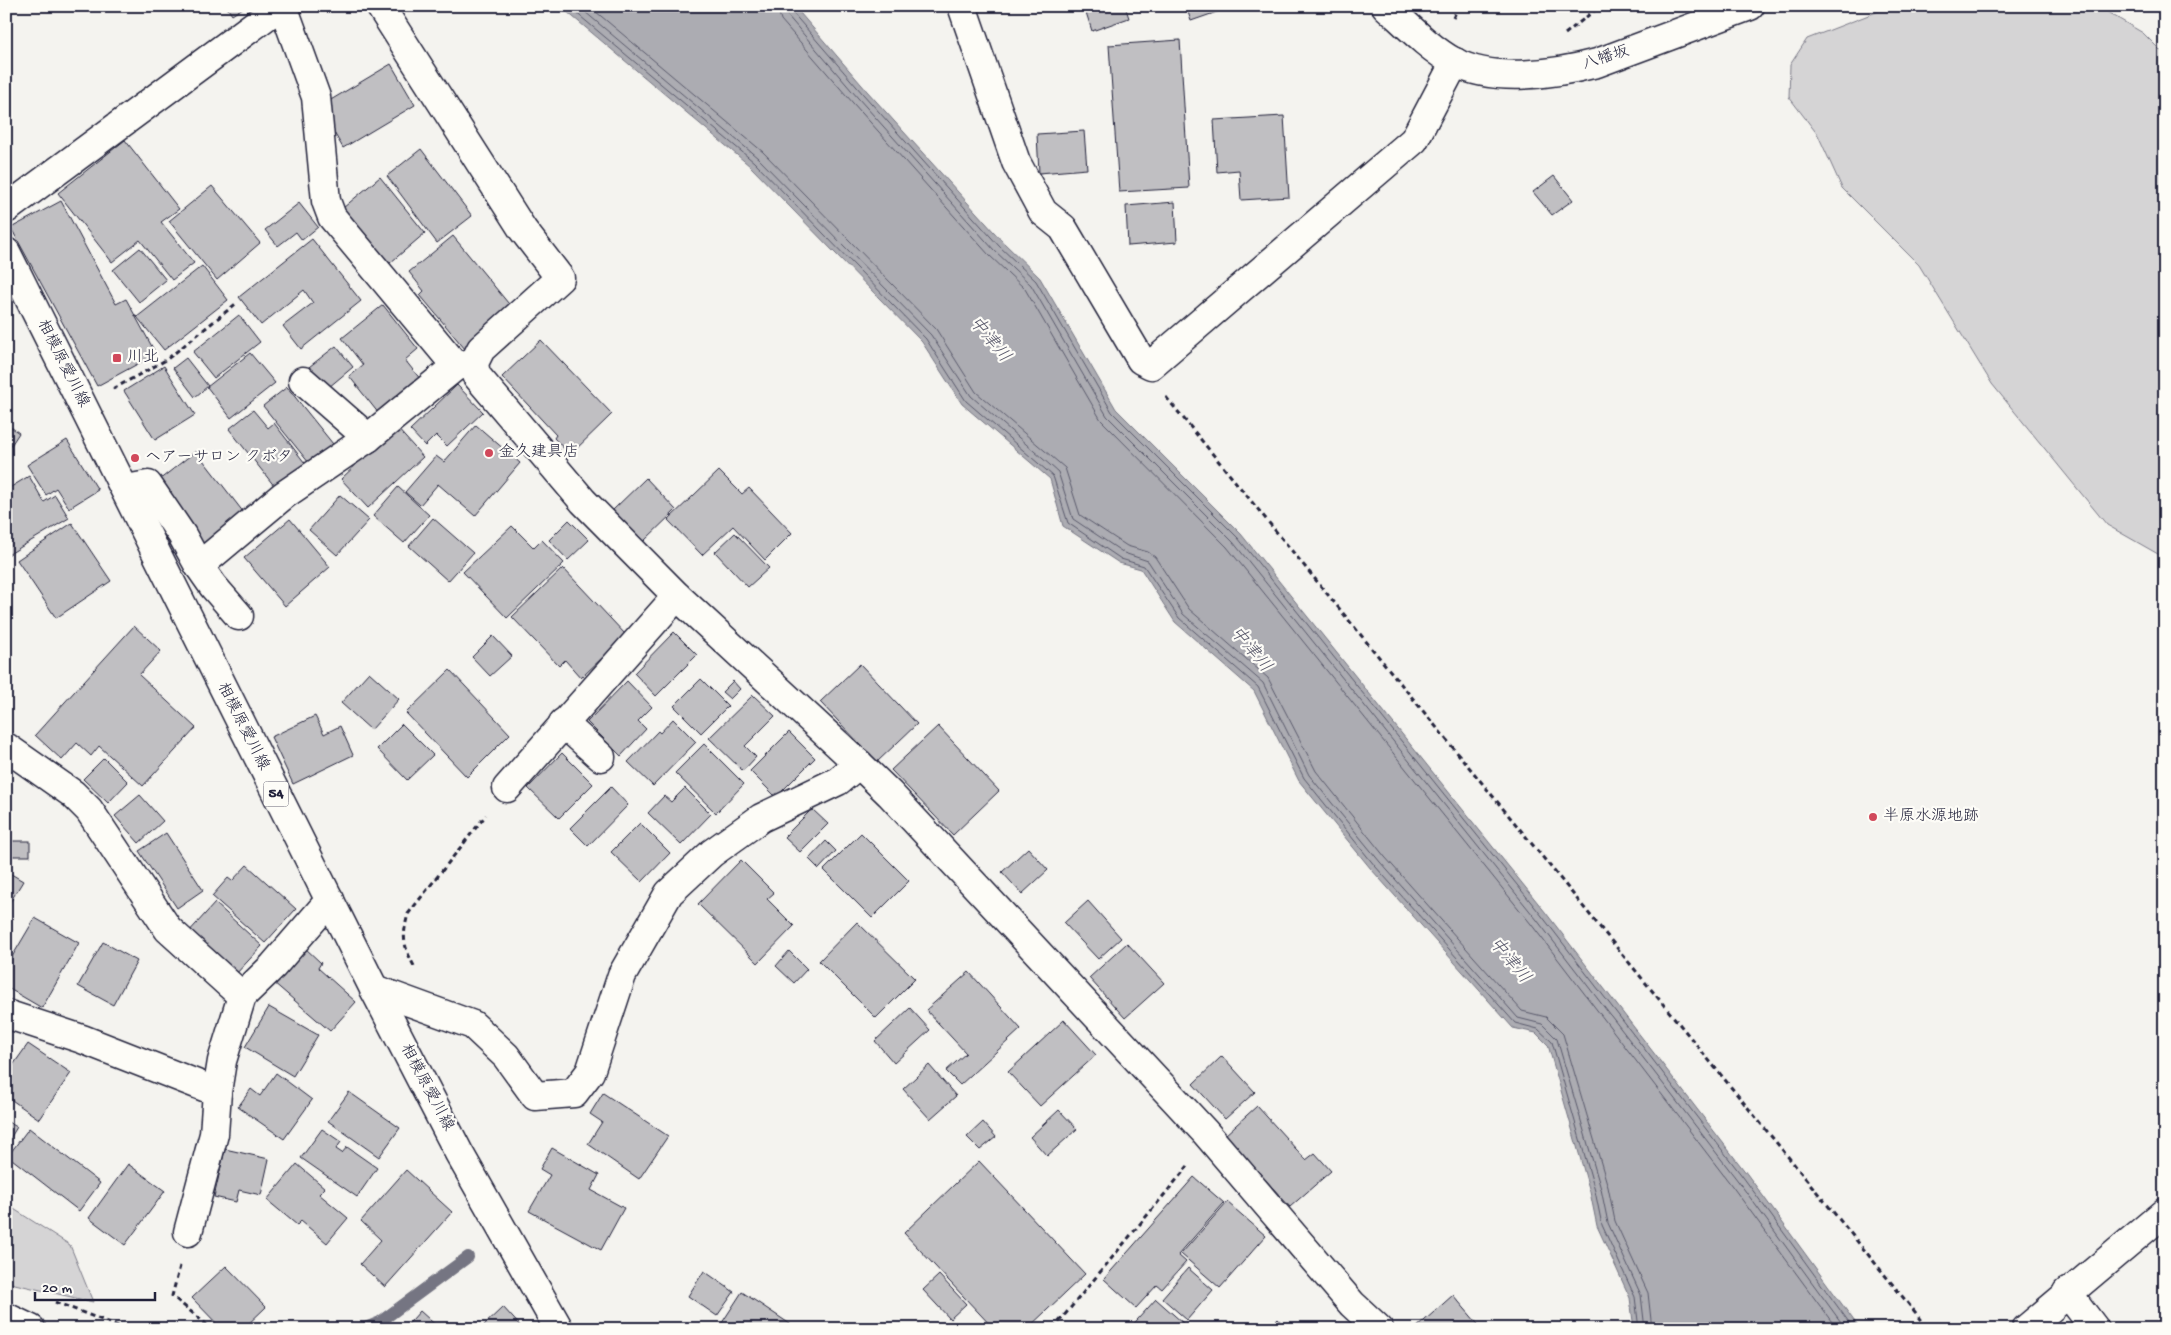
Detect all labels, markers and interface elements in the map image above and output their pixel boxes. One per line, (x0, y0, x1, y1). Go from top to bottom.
street label: 八幡坂 (1580, 42, 1632, 75)
water label: 中津川 (964, 312, 1015, 367)
street label: 相模原愛川線 (32, 316, 94, 411)
place label: 川北 (127, 348, 159, 368)
marker: 川北 (111, 352, 123, 364)
place label: 金久建具店 (499, 442, 579, 463)
marker: 金久建具店 (483, 447, 495, 459)
place label: ヘアーサロン クボタ (145, 449, 293, 468)
marker: ヘアーサロン クボタ (129, 452, 141, 464)
water label: 中津川 (1225, 622, 1276, 677)
street label: 相模原愛川線 (212, 679, 274, 774)
road number: 54 (264, 782, 288, 806)
place label: 半原水源地跡 (1883, 807, 1979, 827)
marker: 半原水源地跡 (1867, 811, 1879, 823)
water label: 中津川 (1484, 933, 1535, 988)
street label: 相模原愛川線 (395, 1040, 459, 1135)
scale bar (35, 1270, 155, 1302)
text: 20 m (42, 1280, 72, 1298)

